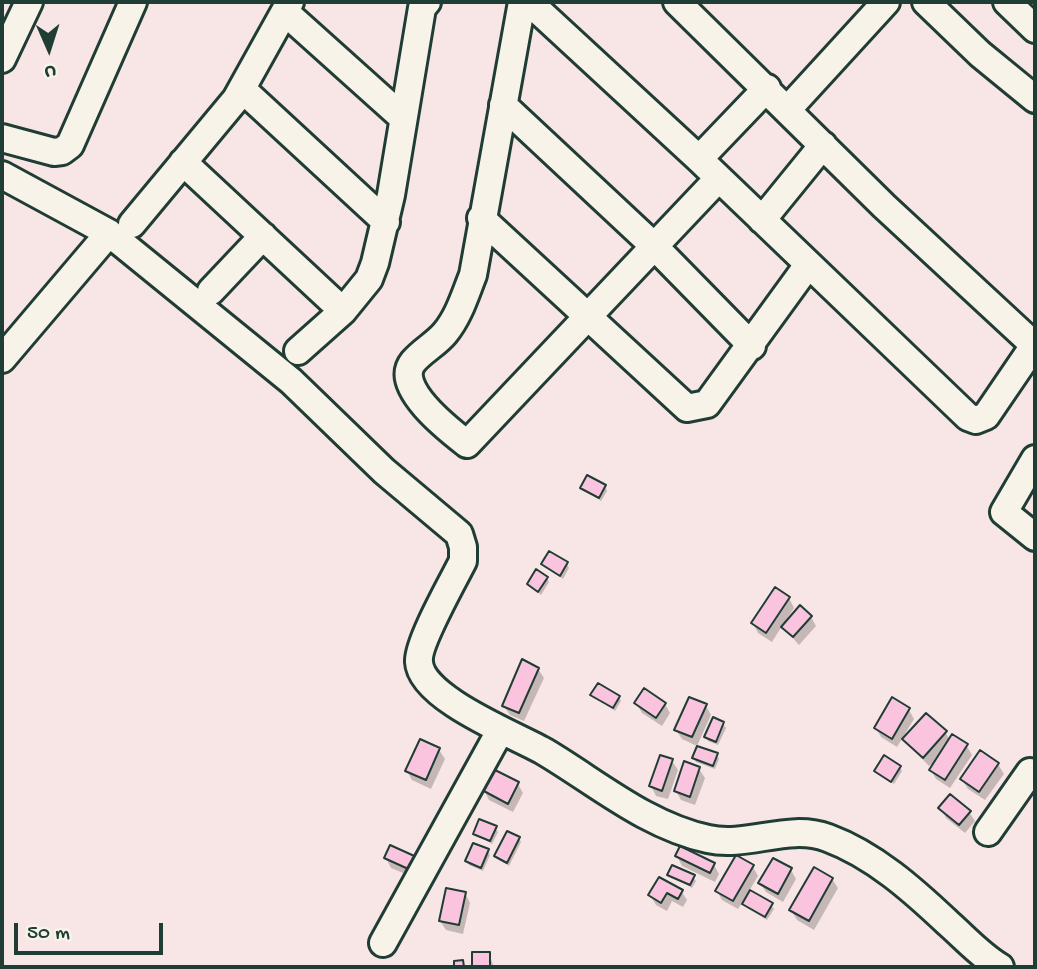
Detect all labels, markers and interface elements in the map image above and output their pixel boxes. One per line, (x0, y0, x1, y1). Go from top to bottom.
north arrow (14, 14, 84, 84)
text: U (44, 59, 56, 82)
scale bar (18, 909, 166, 953)
text: 50 m (27, 922, 70, 947)

